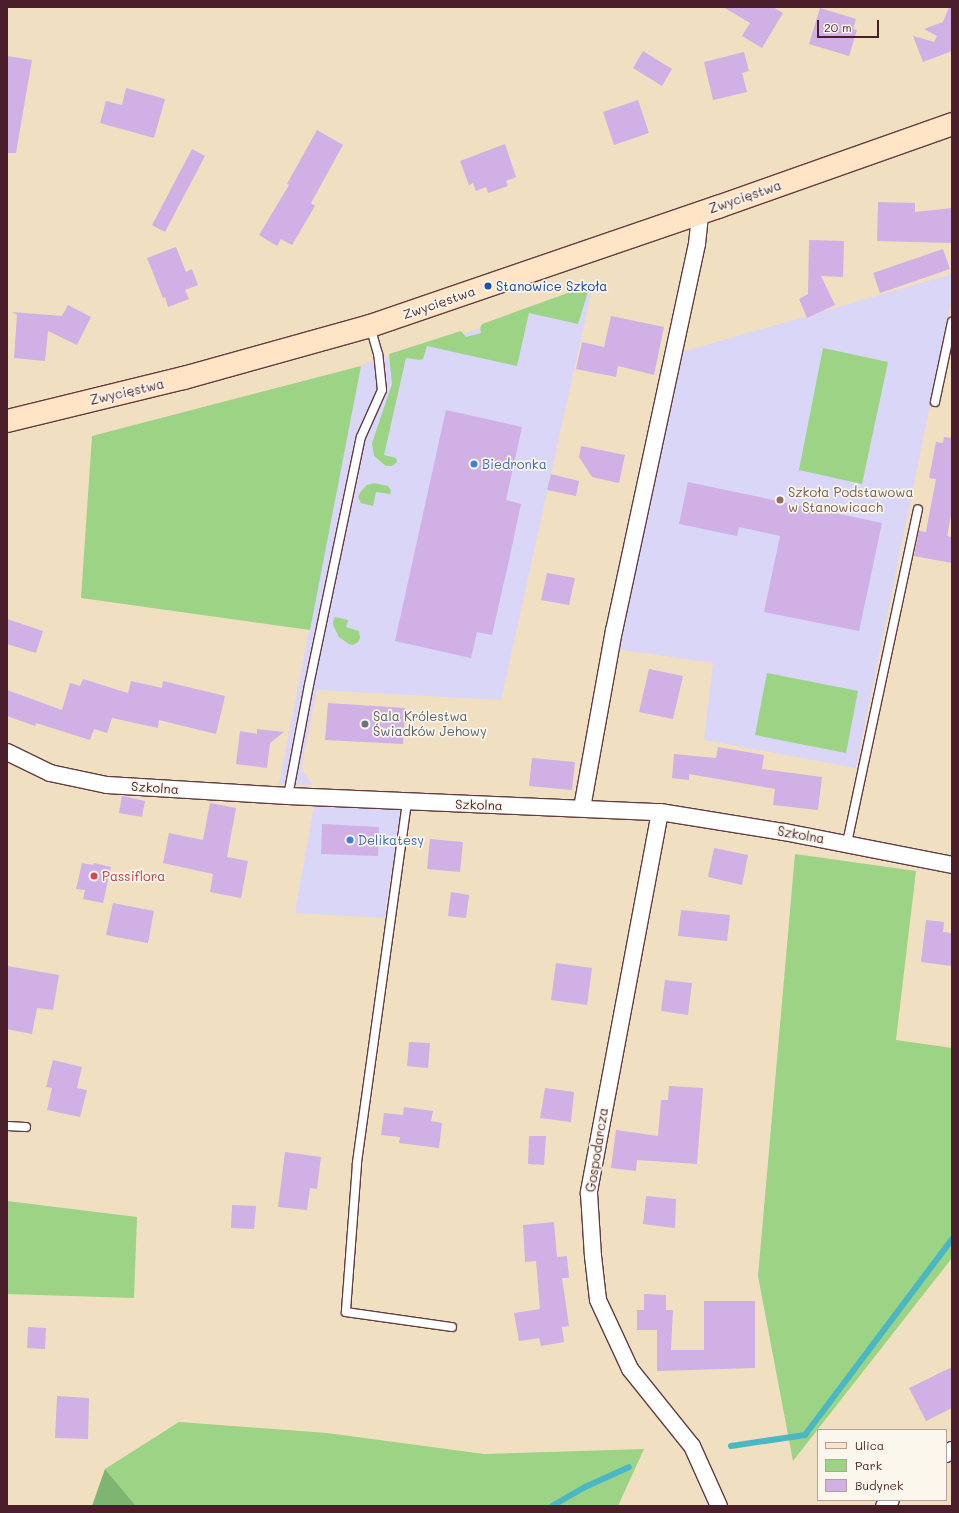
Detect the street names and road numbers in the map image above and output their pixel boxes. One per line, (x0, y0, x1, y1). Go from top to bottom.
street label: Zwycięstwa (707, 177, 783, 217)
street label: Zwycięstwa (401, 283, 477, 323)
street label: Zwycięstwa (88, 376, 166, 408)
street label: Szkolna (131, 779, 179, 797)
street label: Szkolna (455, 796, 503, 814)
street label: Szkolna (776, 823, 826, 847)
street label: Gospodarcza (583, 1107, 611, 1193)

